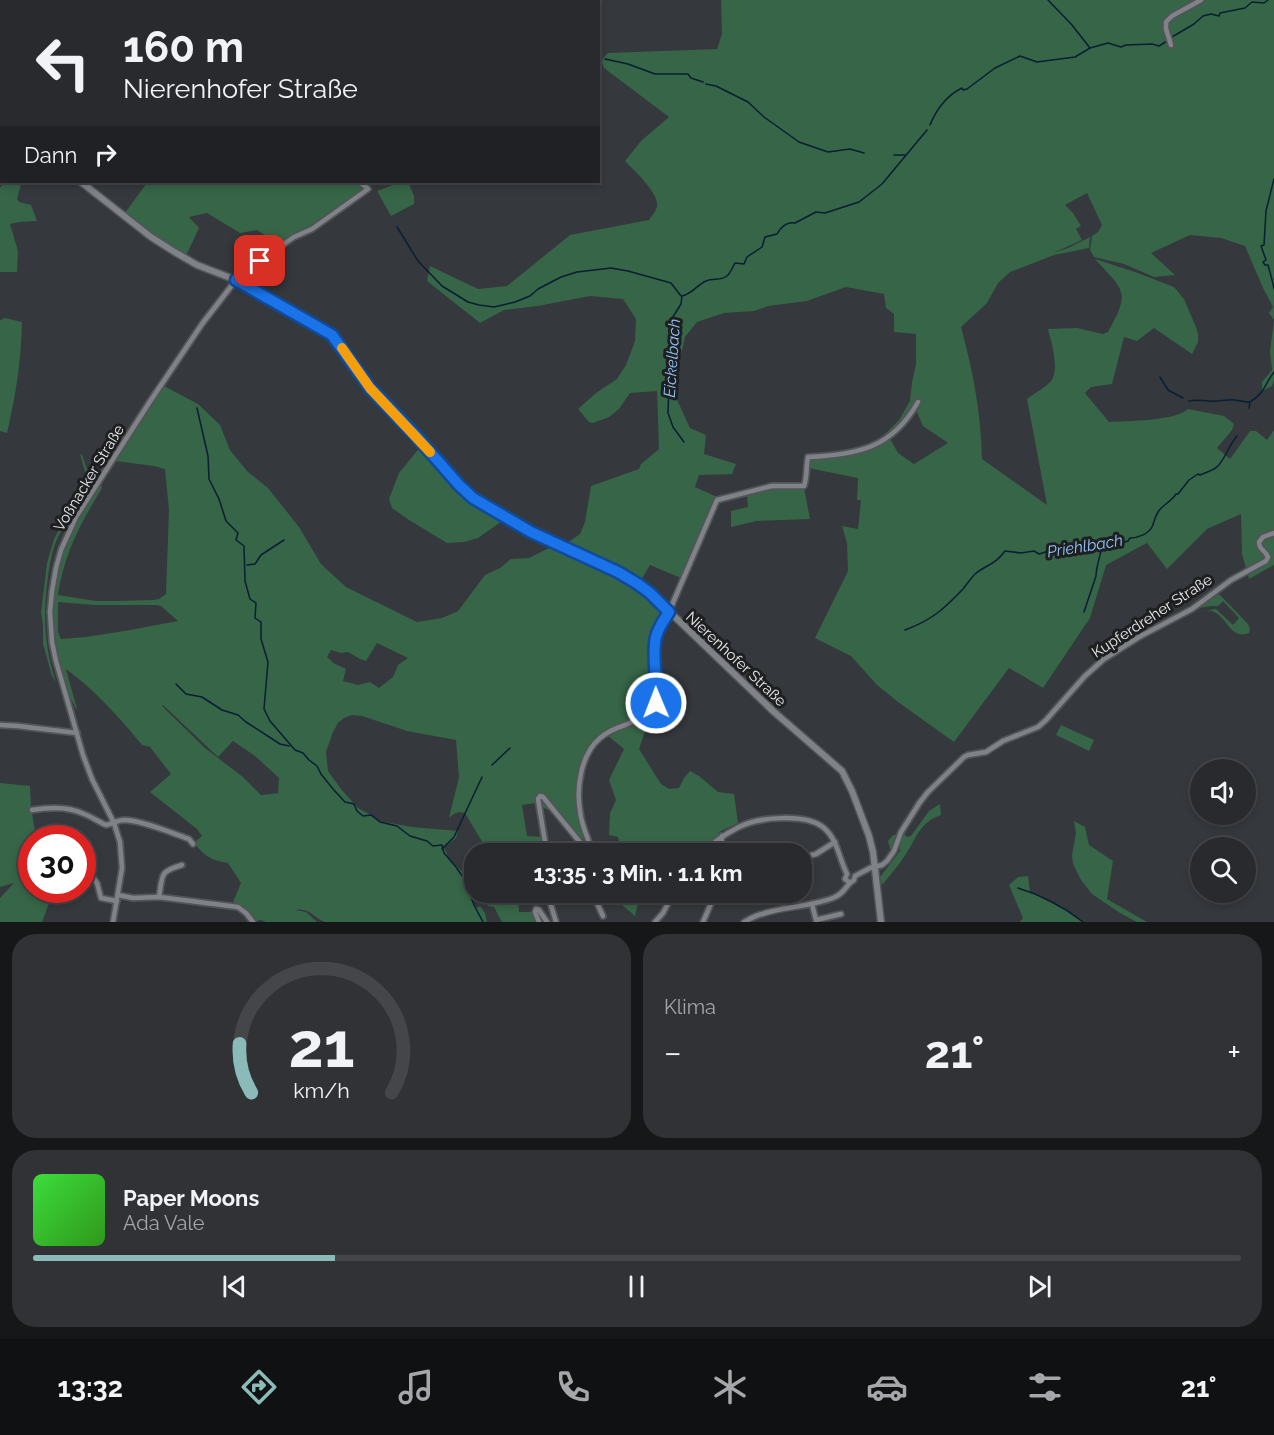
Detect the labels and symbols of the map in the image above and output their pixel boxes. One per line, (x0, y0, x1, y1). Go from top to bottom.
pin (234, 235, 285, 286)
water label: Eickelbach (660, 318, 684, 398)
street label: Voßnacker Straße (50, 421, 128, 535)
water label: Priehlbach (1046, 531, 1124, 561)
street label: Kupferdreher Straße (1088, 570, 1216, 662)
street label: Nierenhofer Straße (682, 608, 790, 710)
position arrow (624, 671, 688, 735)
speed limit sign: 30 (18, 825, 96, 903)

